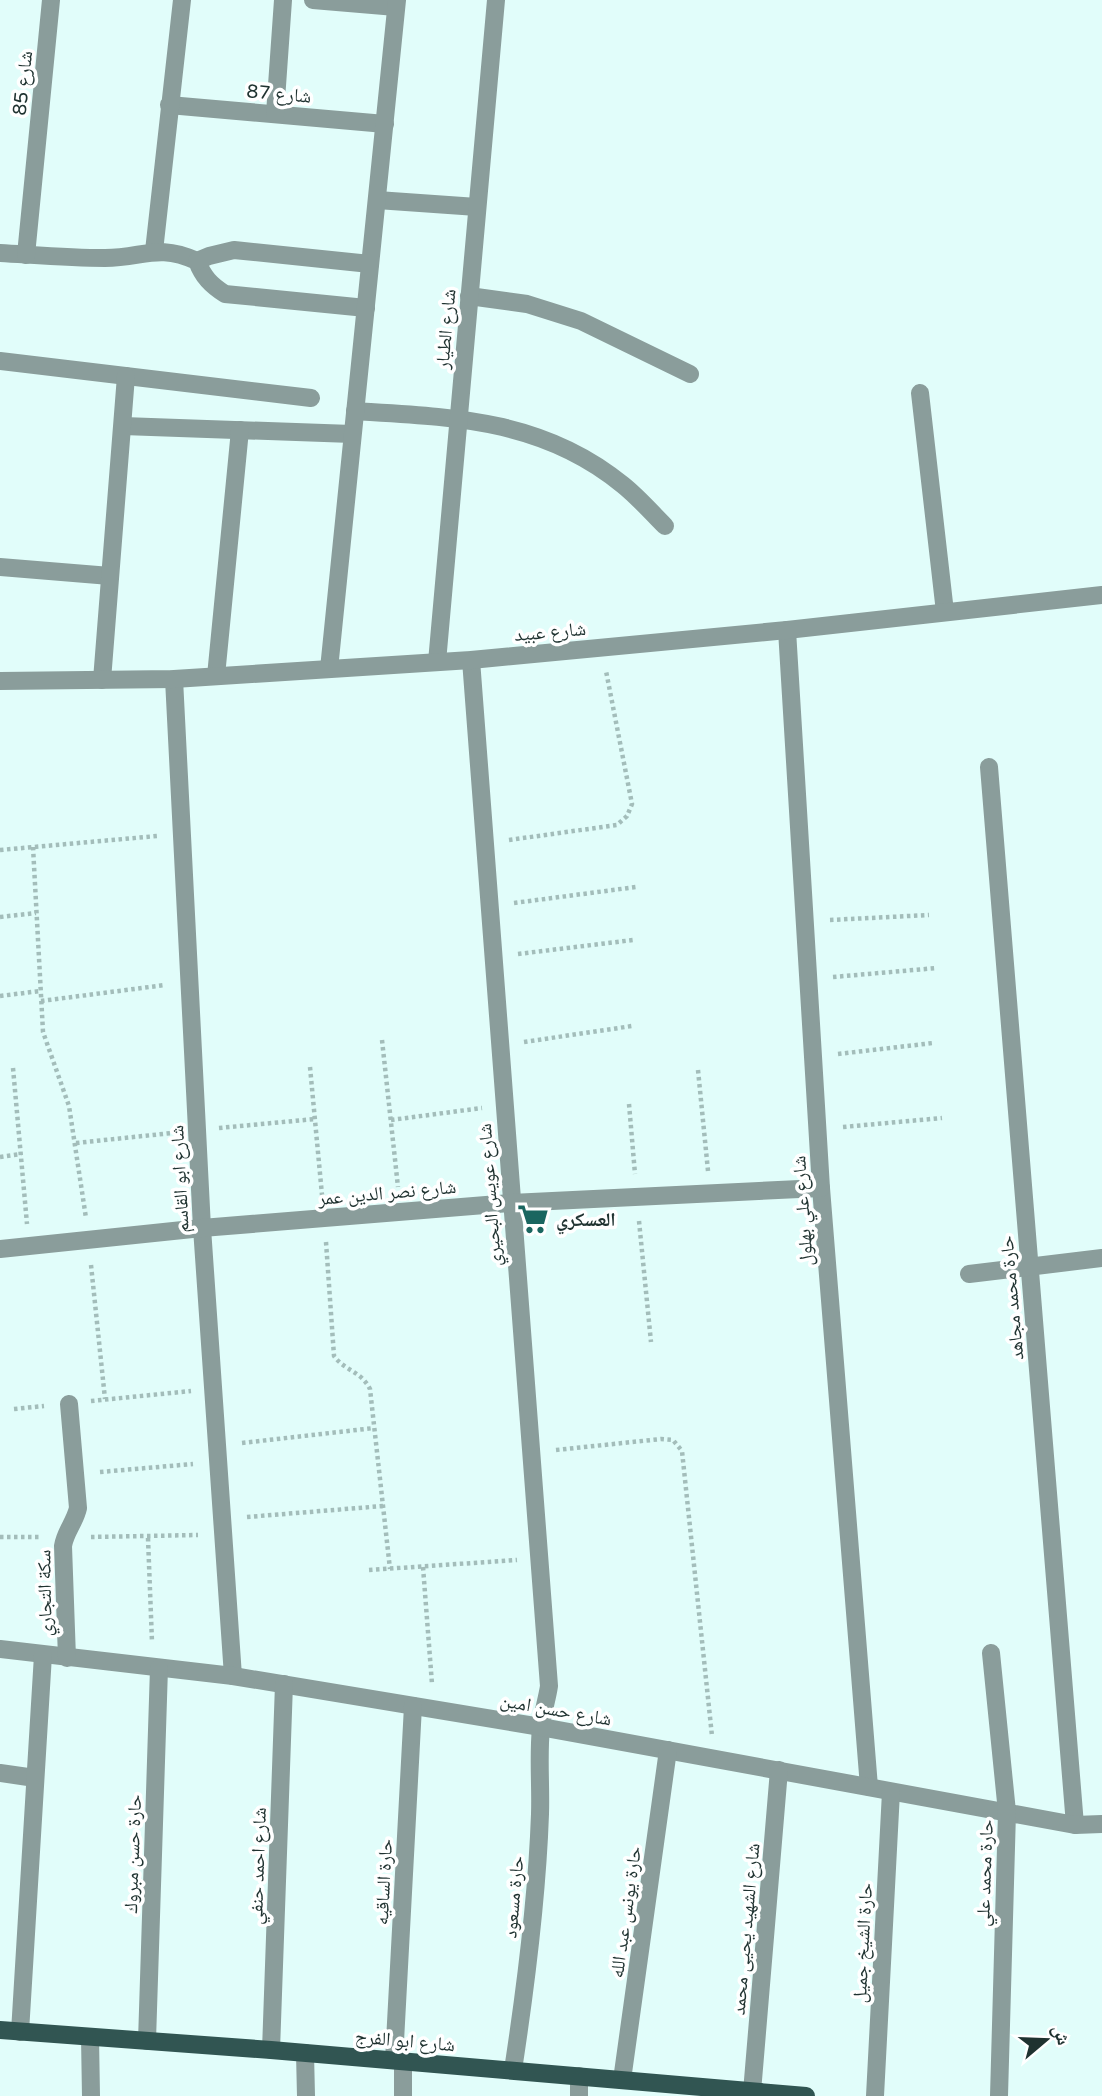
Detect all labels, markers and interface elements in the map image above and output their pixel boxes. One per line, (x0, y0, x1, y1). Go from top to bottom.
street label: شارع 85 (9, 50, 37, 117)
street label: شارع 87 (246, 80, 312, 108)
street label: شارع الطيار (431, 288, 460, 371)
street label: شارع عبيد (513, 618, 587, 646)
street label: شارع عويس البحيري (474, 1122, 510, 1267)
street label: شارع ابو القاسم (166, 1124, 195, 1233)
street label: شارع علي بهلول (788, 1155, 822, 1267)
street label: شارع نصر الدين عمر (316, 1176, 457, 1210)
supermarket icon: العسكري (516, 1202, 550, 1236)
place label: العسكري (556, 1209, 616, 1235)
street label: حارة محمد مجاهد (996, 1235, 1028, 1361)
street label: سكة التجاري (33, 1549, 61, 1637)
street label: شارع حسن امين (498, 1689, 613, 1731)
street label: حارة حسن مبروك (120, 1794, 146, 1914)
street label: شارع احمد حنفي (245, 1807, 275, 1925)
street label: حارة محمد علي (972, 1819, 1002, 1927)
street label: حارة الساقيه (371, 1838, 397, 1926)
street label: شارع الشهيد يحيى محمد (728, 1842, 764, 2016)
street label: حارة يونس عبد الله (606, 1845, 646, 1979)
street label: حارة مسعود (499, 1855, 529, 1939)
street label: حارة الشيخ جميل (849, 1882, 878, 2004)
north arrow (1011, 2005, 1081, 2075)
text: ش (1047, 2022, 1075, 2048)
street label: شارع ابو الفرج (354, 2026, 456, 2056)

